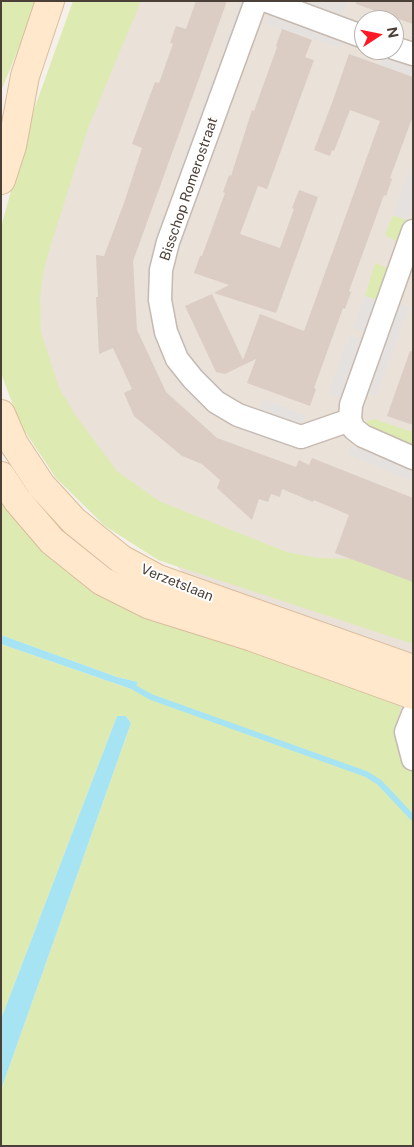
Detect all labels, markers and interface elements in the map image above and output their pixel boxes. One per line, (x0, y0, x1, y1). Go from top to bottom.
north arrow (354, 10, 404, 60)
text: N (384, 25, 402, 39)
street label: Bisschop Romerostraat (156, 115, 222, 263)
street label: Verzetslaan (138, 561, 216, 605)

